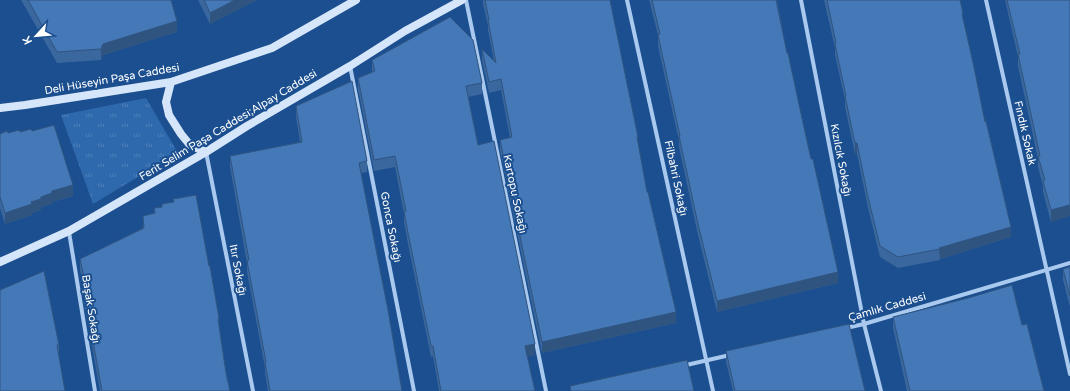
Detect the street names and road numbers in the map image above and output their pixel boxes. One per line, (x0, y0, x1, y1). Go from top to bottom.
street label: Deli Hüseyin Paşa Caddesi (44, 61, 180, 97)
street label: Ferit Selim Paşa Caddesi;Alpay Caddesi (137, 67, 319, 183)
street label: Fındık Sokak (1011, 99, 1039, 167)
street label: Kızılcık Sokağı (828, 123, 854, 197)
street label: Filbahri Sokağı (662, 139, 690, 217)
street label: Kartopu Sokağı (500, 153, 530, 235)
street label: Gonca Sokağı (378, 190, 404, 264)
street label: Itır Sokağı (227, 243, 249, 297)
street label: Başak Sokağı (79, 274, 103, 344)
street label: Çamlık Caddesi (847, 290, 927, 324)

